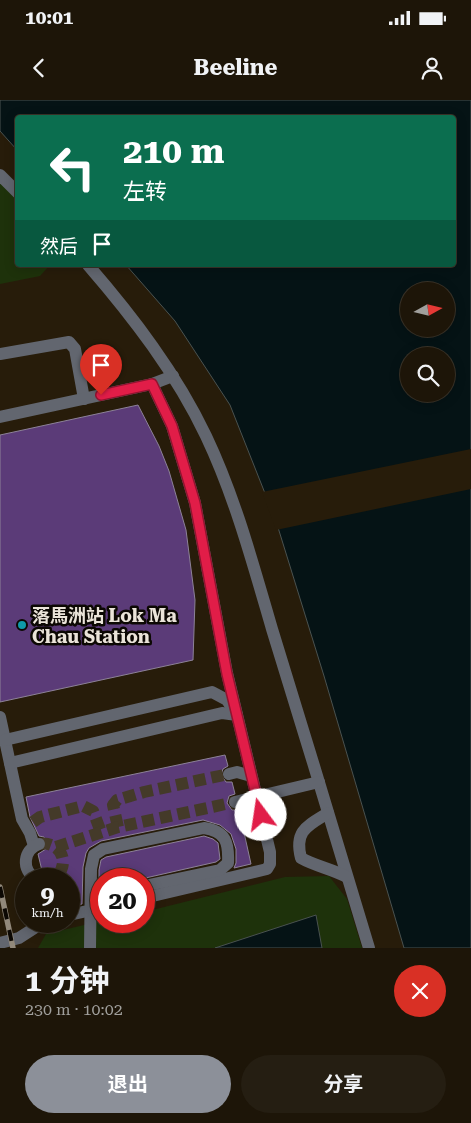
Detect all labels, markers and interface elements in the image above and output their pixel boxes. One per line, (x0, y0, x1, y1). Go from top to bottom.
text: 10:01 (25, 6, 74, 29)
icon: back (25, 54, 53, 82)
icon: person (418, 54, 446, 82)
text: Beeline (194, 55, 277, 80)
text: 210 m (123, 131, 224, 172)
icon: left (40, 135, 105, 200)
text: 左转 (123, 179, 167, 204)
icon: arrive (88, 230, 116, 258)
text: 然后 (40, 235, 78, 258)
north arrow (400, 282, 455, 338)
map controls (400, 282, 455, 402)
pin (80, 344, 122, 395)
button: search (400, 347, 455, 402)
icon: arrive (87, 351, 115, 379)
place label: 落馬洲站 Lok Ma Chau Station (32, 605, 177, 647)
marker: 落馬洲站 Lok Ma Chau Station (16, 619, 28, 631)
position arrow (234, 788, 286, 840)
speed limit sign: 20 (90, 868, 155, 933)
text: 9 (40, 880, 55, 909)
text: km/h (31, 906, 64, 920)
text: 1 分钟 (25, 963, 109, 998)
button: close (394, 965, 446, 1017)
text: 230 m · 10:02 (25, 1000, 123, 1019)
button: 退出 (25, 1055, 231, 1113)
button: 分享 (241, 1055, 446, 1113)

